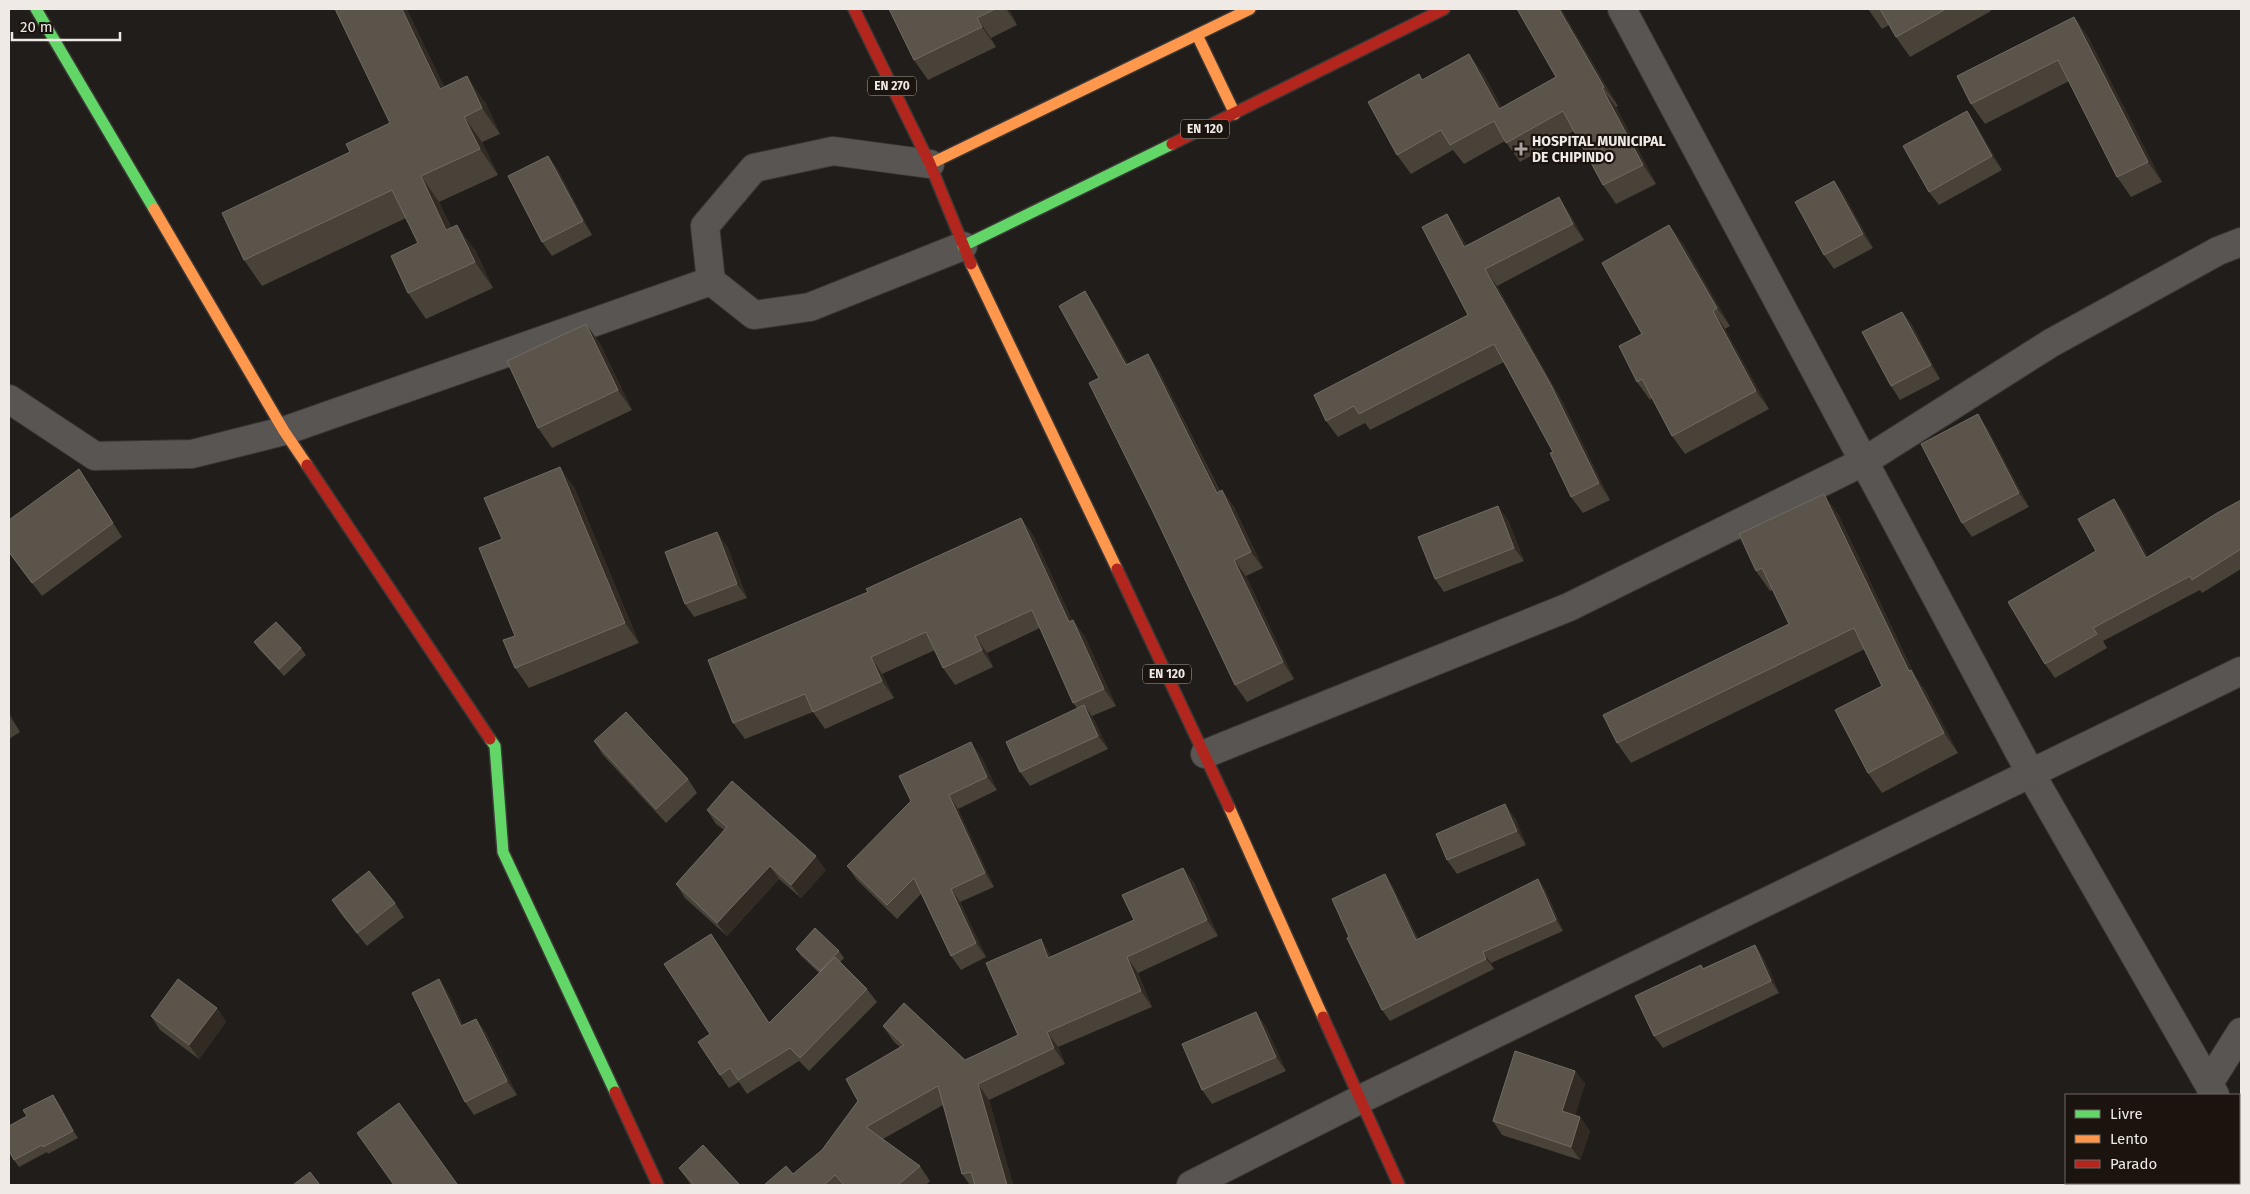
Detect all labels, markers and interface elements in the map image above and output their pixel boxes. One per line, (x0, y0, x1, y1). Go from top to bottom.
scale bar (12, 10, 120, 42)
text: 20 m (20, 18, 53, 36)
road number: EN 270 (868, 76, 916, 95)
road number: EN 120 (1181, 120, 1229, 138)
place label: HOSPITAL MUNICIPAL DE CHIPINDO (1532, 133, 1666, 166)
marker: HOSPITAL MUNICIPAL DE CHIPINDO (1514, 142, 1528, 156)
road number: EN 120 (1143, 664, 1191, 684)
legend (2065, 1094, 2240, 1184)
text: Livre (2110, 1105, 2143, 1123)
text: Lento (2110, 1130, 2148, 1148)
text: Parado (2110, 1155, 2157, 1173)

